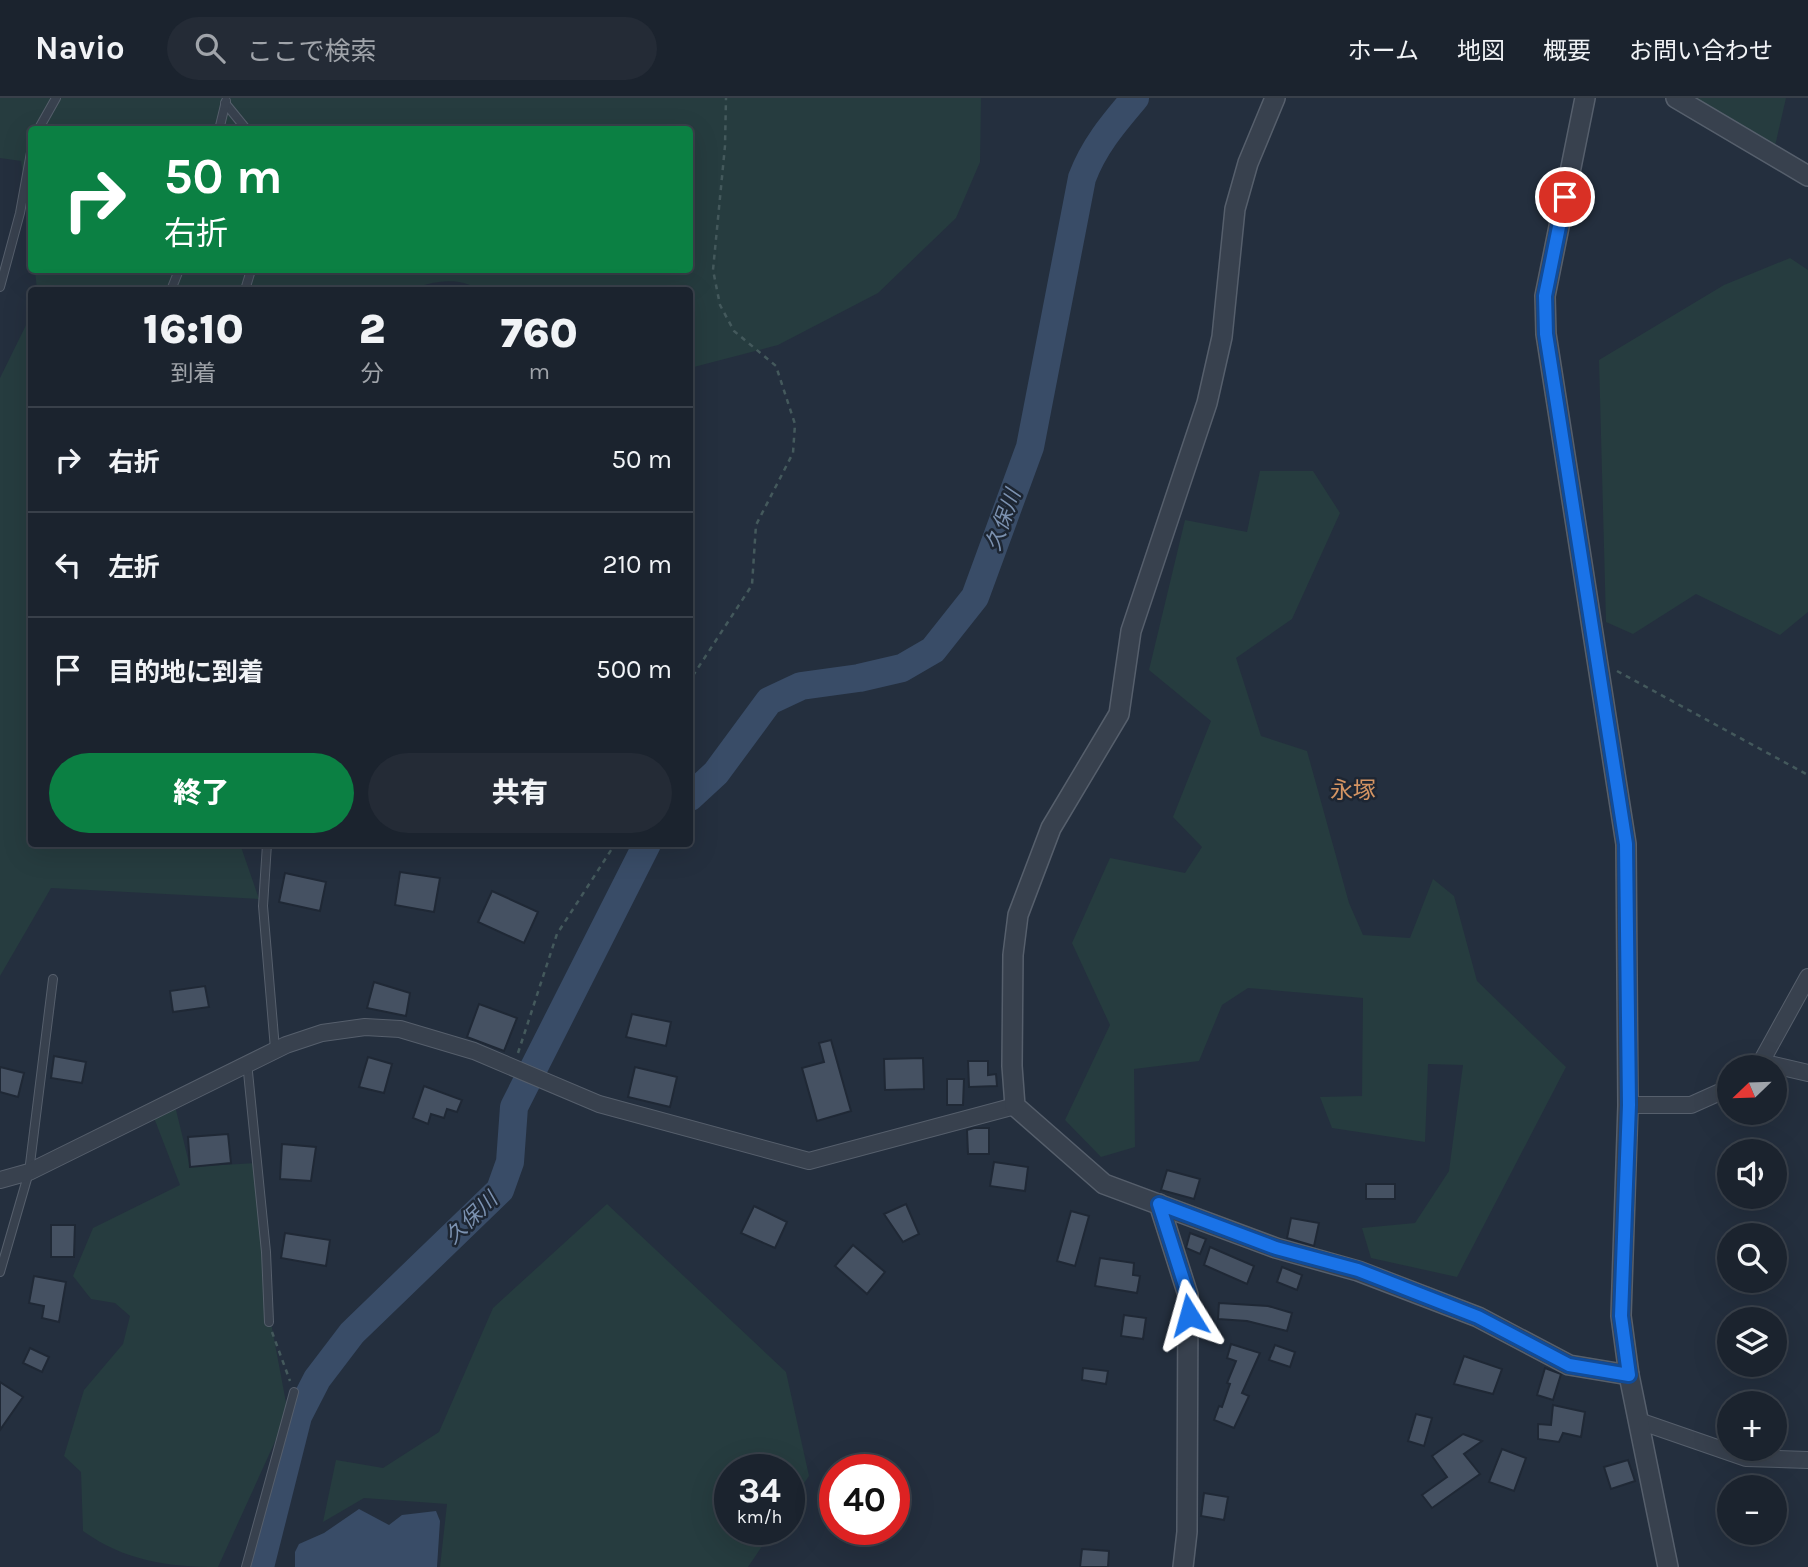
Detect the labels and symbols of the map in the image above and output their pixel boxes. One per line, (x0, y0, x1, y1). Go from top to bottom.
pin (1535, 167, 1595, 227)
water label: 久保川 (981, 484, 1026, 554)
district label: 永塚 (1330, 777, 1376, 804)
north arrow (1717, 1055, 1787, 1125)
water label: 久保川 (440, 1186, 503, 1249)
position arrow (1152, 1278, 1226, 1352)
speed limit sign: 40 (819, 1454, 910, 1545)

